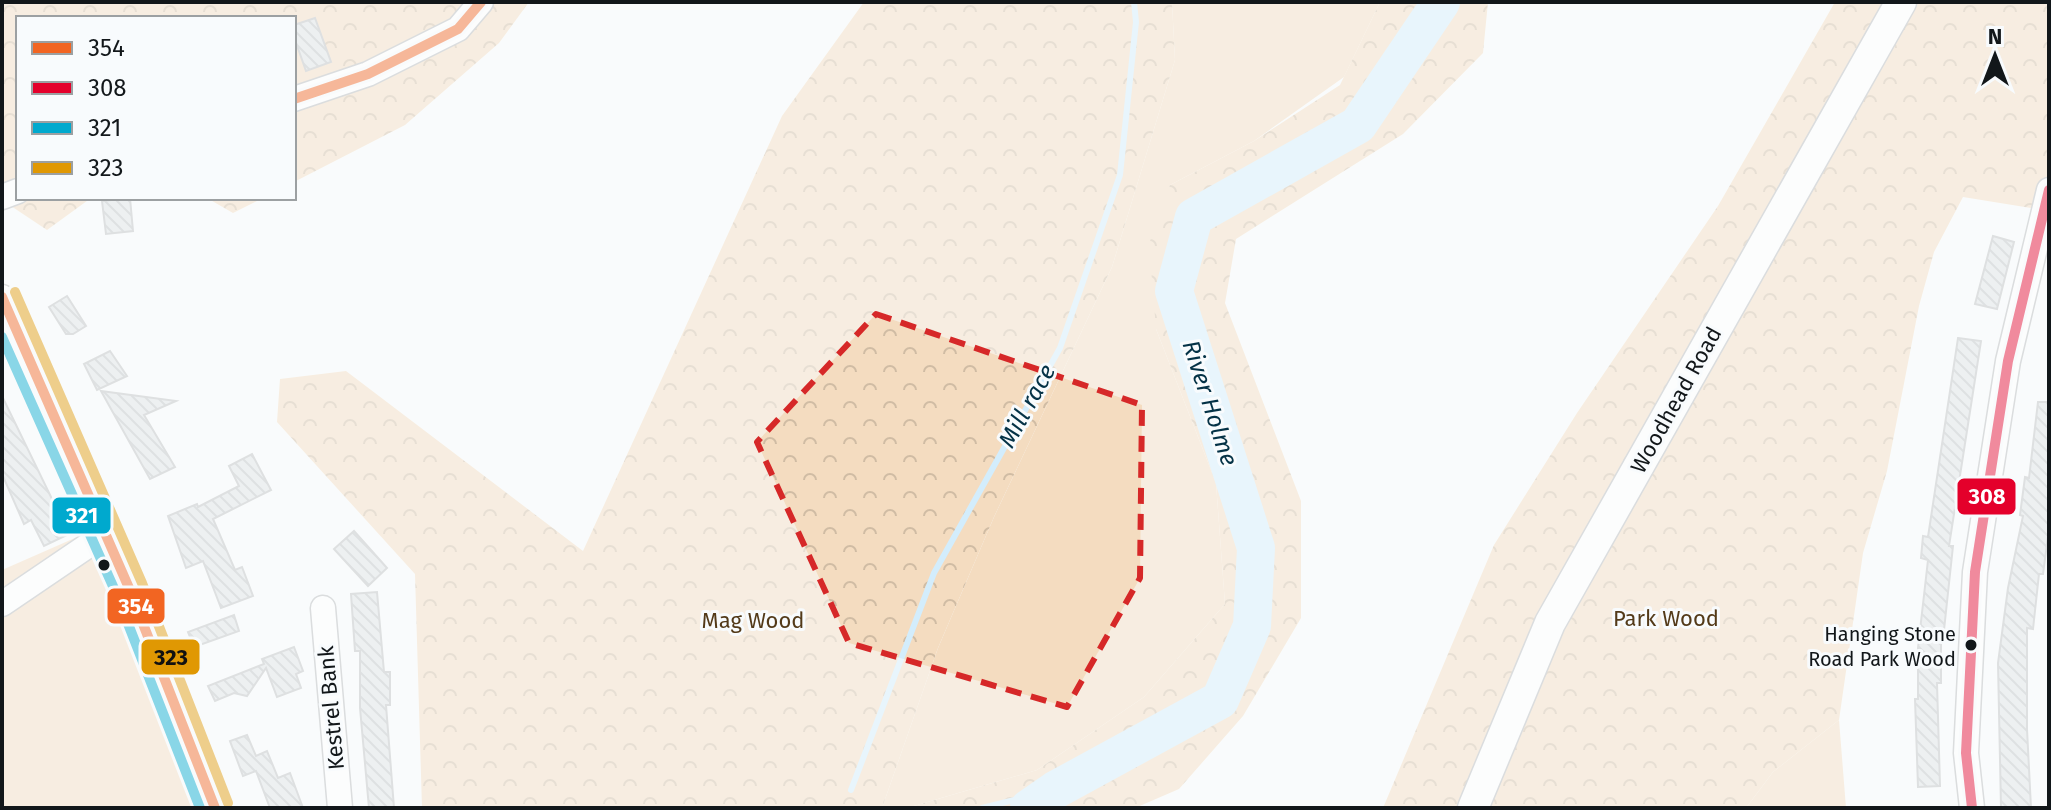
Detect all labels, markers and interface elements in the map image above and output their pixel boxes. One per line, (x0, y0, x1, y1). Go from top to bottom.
legend (16, 16, 296, 200)
north arrow (1955, 16, 2035, 96)
text: N (1988, 23, 2002, 50)
text: 354 (88, 34, 125, 62)
text: 308 (88, 74, 127, 102)
text: 321 (88, 114, 121, 142)
text: 323 (88, 154, 123, 182)
street label: Woodhead Road (1625, 322, 1727, 478)
water label: River Holme (1177, 337, 1243, 469)
water label: Mill race (993, 360, 1061, 452)
line badge: 308 (1956, 477, 2017, 516)
text: 308 (1967, 483, 2006, 510)
line badge: 321 (51, 496, 112, 535)
text: 321 (65, 502, 98, 529)
unlabelled marker (96, 557, 112, 573)
line badge: 354 (106, 587, 166, 625)
text: 354 (117, 593, 154, 620)
park label: Park Wood (1613, 605, 1719, 632)
park label: Mag Wood (702, 607, 804, 634)
place label: Hanging Stone Road Park Wood (1808, 622, 1956, 671)
marker: Hanging Stone Road Park Wood (1963, 637, 1979, 653)
line badge: 323 (140, 638, 201, 676)
text: 323 (153, 644, 188, 671)
street label: Kestrel Bank (312, 644, 350, 771)

